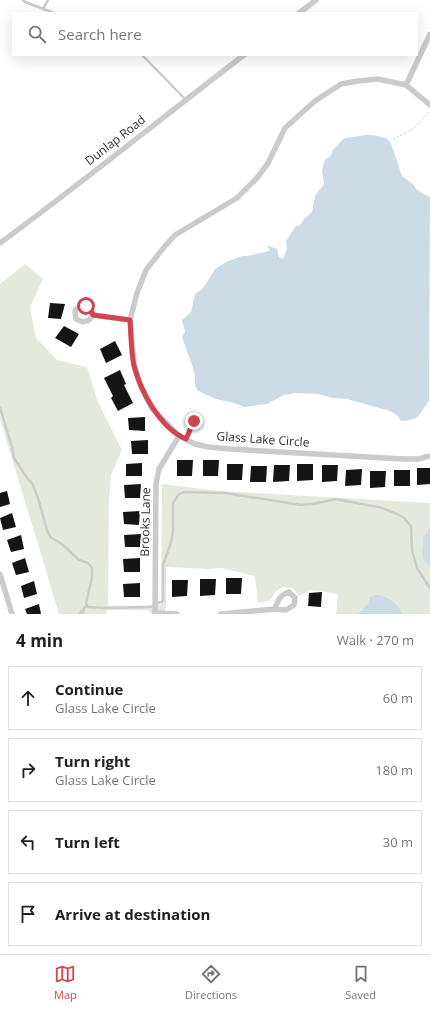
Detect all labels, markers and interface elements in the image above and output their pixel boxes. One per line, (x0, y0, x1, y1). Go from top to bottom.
search box (12, 12, 418, 56)
icon: search (26, 23, 48, 45)
text: Search here (58, 24, 142, 44)
street label: Dunlap Road (81, 111, 149, 169)
route start (77, 297, 95, 315)
route end (185, 412, 203, 430)
street label: Glass Lake Circle (216, 427, 310, 451)
street label: Brooks Lane (136, 487, 154, 557)
text: 4 min (16, 629, 63, 652)
text: Walk · 270 m (337, 631, 414, 649)
text: Continue (55, 679, 123, 699)
icon: ahead (17, 687, 39, 709)
text: 60 m (383, 689, 413, 707)
text: Glass Lake Circle (55, 699, 156, 717)
text: Turn right (55, 751, 130, 771)
icon: right (17, 759, 39, 781)
text: 180 m (375, 761, 413, 779)
text: Glass Lake Circle (55, 771, 156, 789)
icon: left (17, 831, 39, 853)
text: Turn left (55, 832, 120, 852)
text: 30 m (383, 833, 413, 851)
icon: arrive (17, 903, 39, 925)
text: Arrive at destination (55, 904, 210, 924)
tab: Map (54, 963, 77, 1002)
tab: Directions (185, 963, 237, 1002)
tab: Saved (345, 963, 376, 1002)

